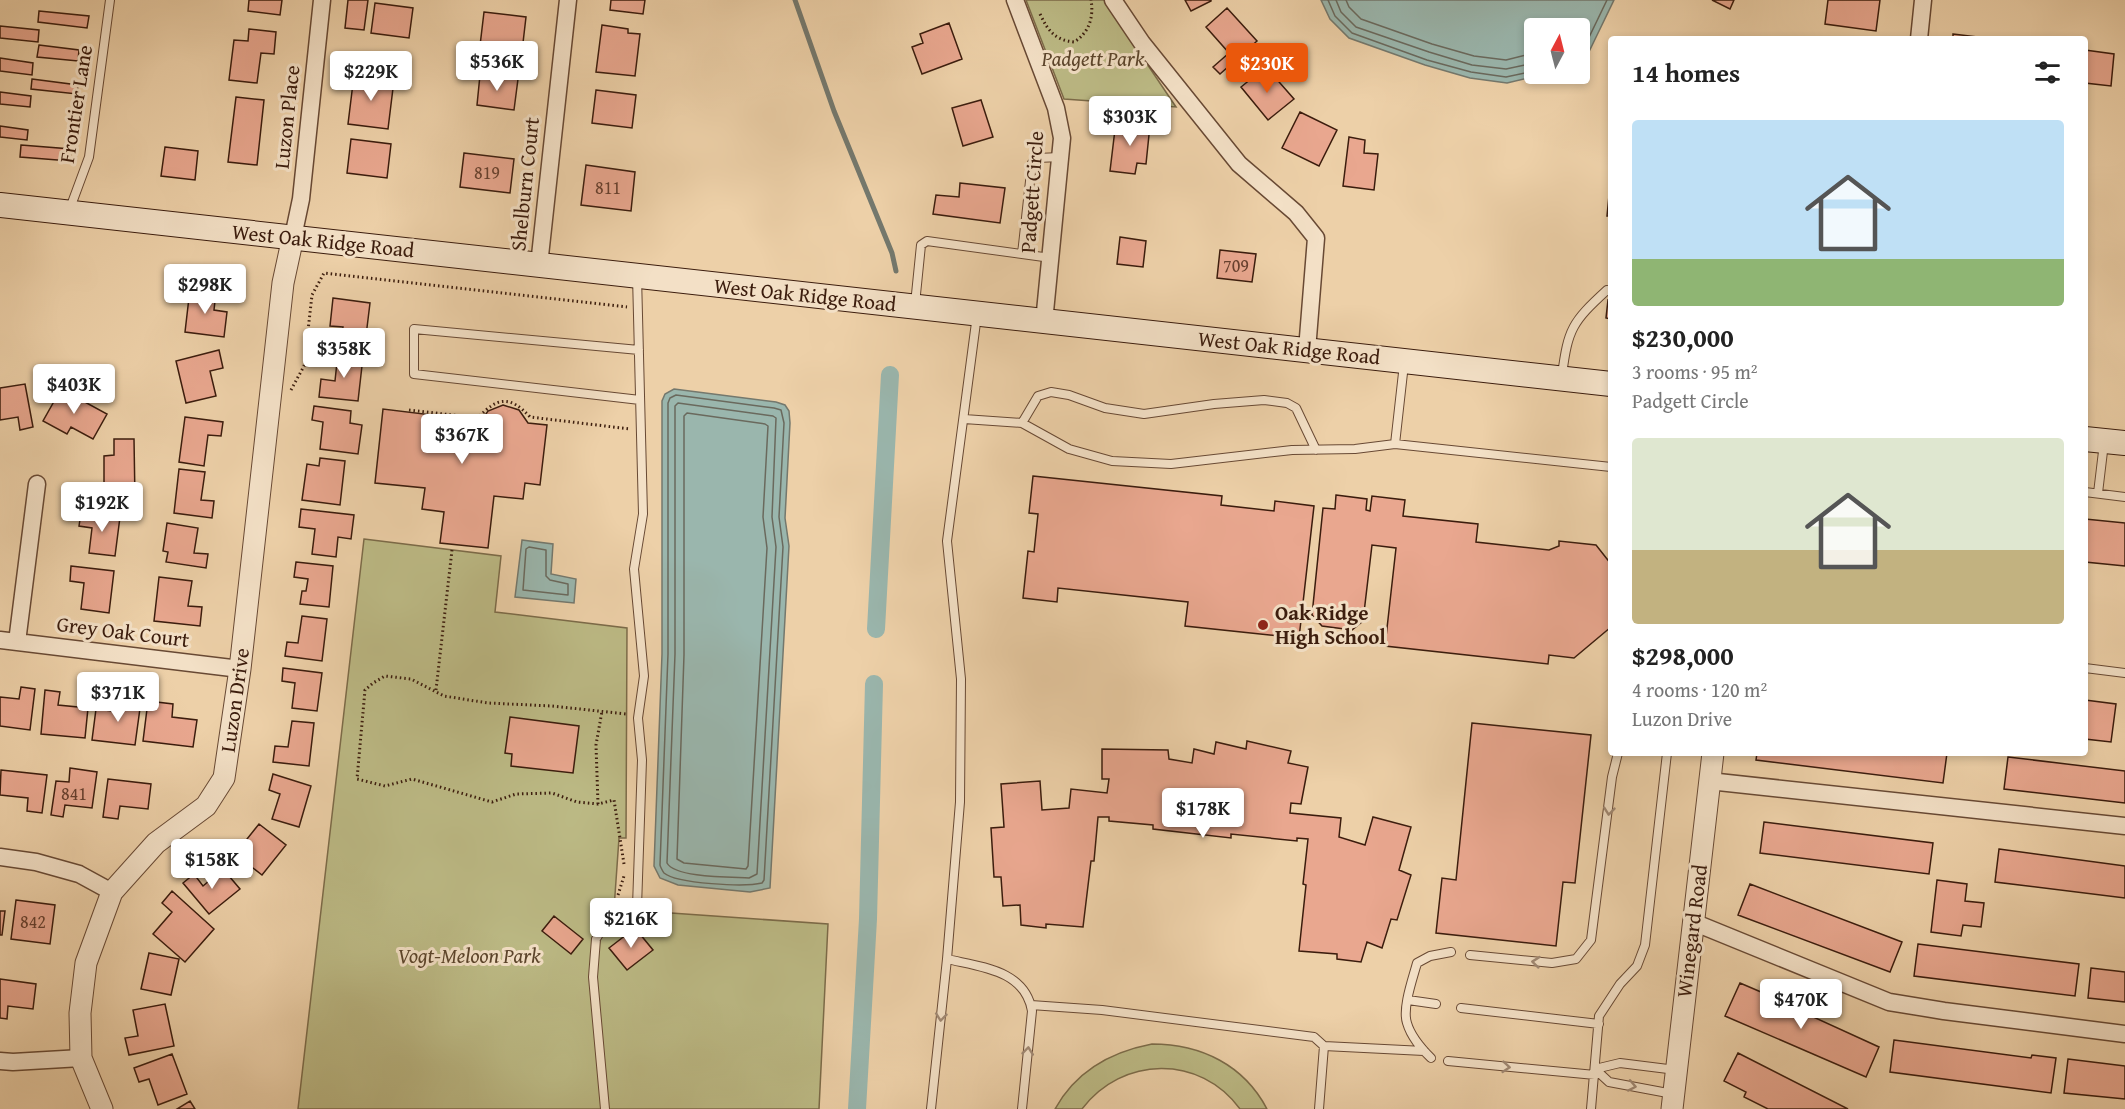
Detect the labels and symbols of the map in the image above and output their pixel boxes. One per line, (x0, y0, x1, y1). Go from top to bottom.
north arrow (1524, 18, 1590, 84)
pin: $536K (455, 41, 539, 92)
street label: Frontier Lane (51, 42, 100, 165)
park label: Padgett Park (1041, 43, 1145, 74)
pin: $230K (1225, 43, 1309, 94)
pin: $229K (329, 51, 413, 102)
street label: Luzon Place (266, 63, 307, 170)
pin: $303K (1088, 96, 1172, 147)
street label: Shelburn Court (502, 115, 547, 253)
street label: Padgett Circle (1012, 130, 1051, 254)
house number: 819 (474, 159, 500, 186)
house number: 811 (595, 174, 621, 201)
street label: West Oak Ridge Road (230, 216, 417, 266)
house number: 709 (1223, 252, 1249, 279)
pin: $298K (163, 264, 247, 315)
street label: West Oak Ridge Road (712, 270, 899, 320)
street label: West Oak Ridge Road (1196, 323, 1383, 373)
pin: $358K (302, 328, 386, 379)
pin: $403K (32, 364, 116, 415)
pin: $367K (420, 414, 504, 465)
pin: $192K (60, 482, 144, 533)
place label: Oak Ridge High School (1275, 597, 1386, 652)
street label: Grey Oak Court (55, 608, 192, 655)
marker: Oak Ridge High School (1256, 618, 1270, 632)
street label: Luzon Drive (212, 646, 257, 754)
pin: $371K (76, 672, 160, 723)
house number: 841 (61, 780, 87, 807)
pin: $178K (1161, 788, 1245, 839)
one-way arrow (1603, 806, 1616, 815)
pin: $158K (170, 839, 254, 890)
street label: Winegard Road (1668, 862, 1715, 999)
pin: $216K (589, 898, 673, 949)
house number: 842 (20, 908, 46, 935)
park label: Vogt-Meloon Park (397, 940, 541, 971)
one-way arrow (1532, 956, 1541, 969)
pin: $470K (1759, 979, 1843, 1030)
one-way arrow (935, 1012, 948, 1022)
one-way arrow (1021, 1046, 1034, 1055)
one-way arrow (1502, 1060, 1511, 1073)
one-way arrow (1627, 1079, 1637, 1092)

